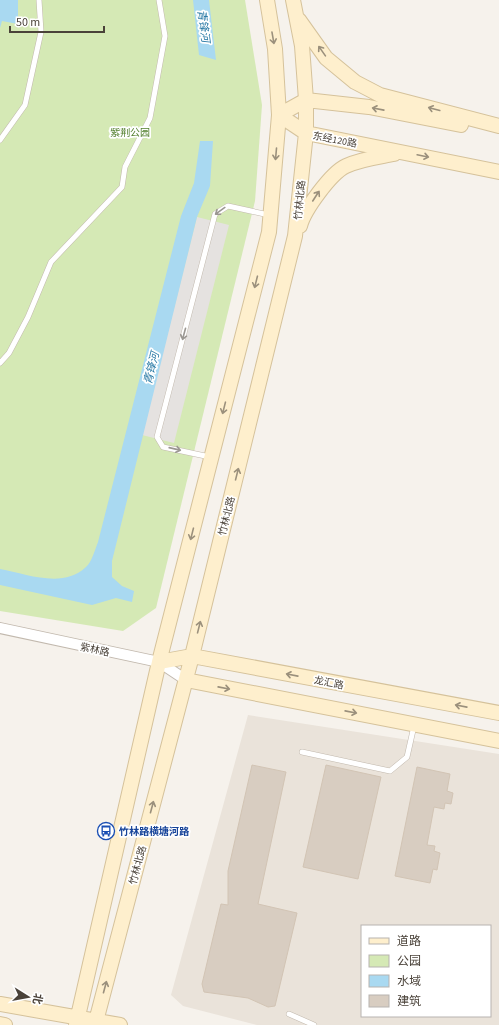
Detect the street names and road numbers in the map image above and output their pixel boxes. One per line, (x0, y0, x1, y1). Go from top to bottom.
street label: 东经120路 (311, 129, 358, 151)
street label: 竹林北路 (291, 179, 309, 221)
street label: 竹林北路 (215, 495, 239, 537)
street label: 紫林路 (79, 640, 111, 660)
street label: 龙汇路 (313, 673, 345, 693)
street label: 竹林北路 (126, 844, 150, 886)

